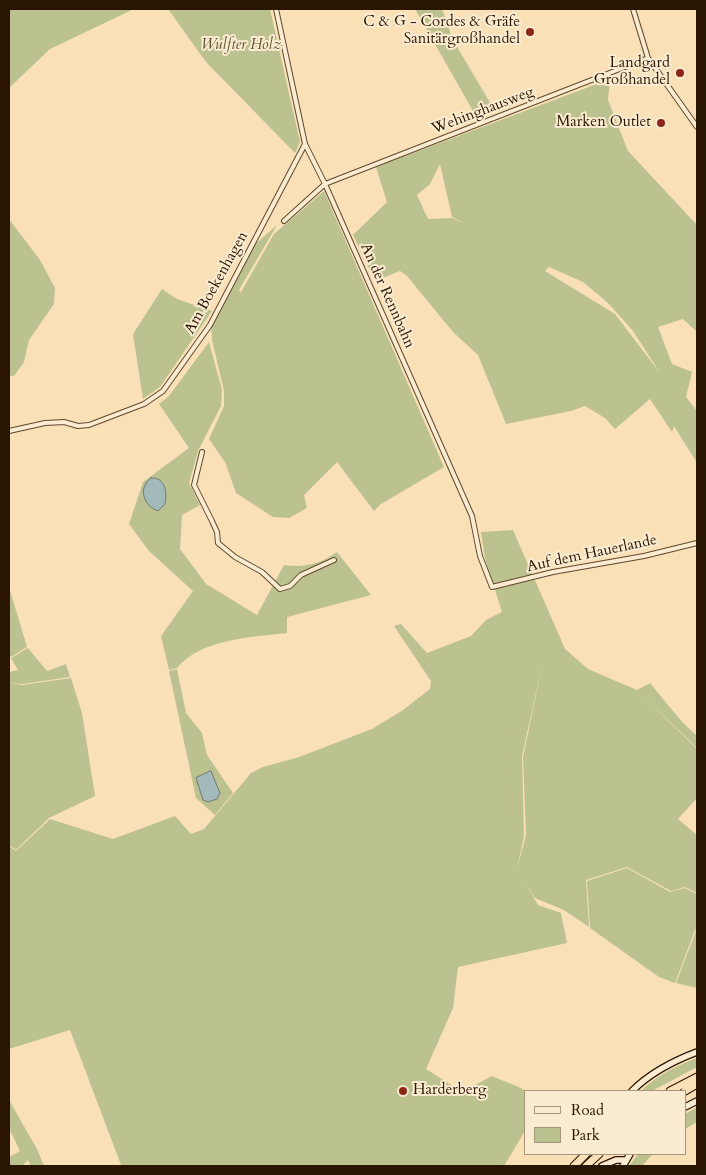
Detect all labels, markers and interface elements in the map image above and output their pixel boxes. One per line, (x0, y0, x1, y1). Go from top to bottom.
place label: C & G - Cordes & Gräfe Sanitärgroßhandel (363, 14, 520, 49)
marker: C & G - Cordes & Gräfe Sanitärgroßhandel (524, 26, 536, 38)
park label: Wulfter Holz (201, 37, 281, 55)
place label: Landgard Großhandel (594, 55, 670, 90)
marker: Landgard Großhandel (674, 67, 686, 79)
street label: Wehinghausweg (429, 83, 537, 139)
place label: Marken Outlet (556, 114, 651, 132)
marker: Marken Outlet (655, 117, 667, 129)
street label: Am Boekenhagen (181, 229, 253, 337)
street label: An der Rennbahn (356, 241, 418, 351)
street label: Auf dem Hauerlande (525, 531, 659, 577)
place label: Harderberg (413, 1082, 486, 1100)
marker: Harderberg (397, 1085, 409, 1097)
legend (524, 1090, 686, 1155)
text: Road (571, 1100, 604, 1120)
text: Park (571, 1125, 600, 1145)

